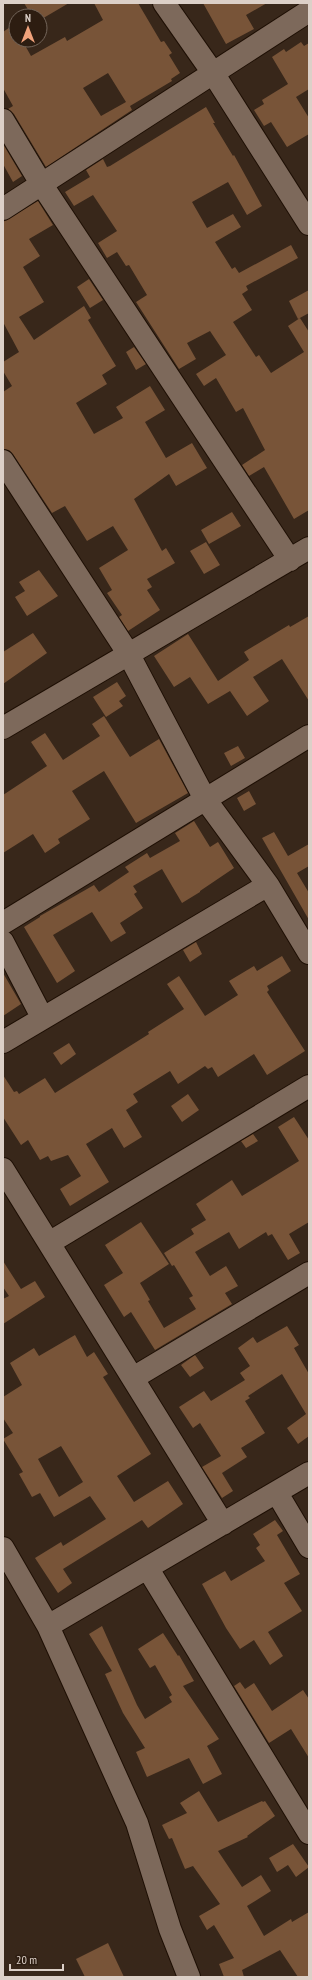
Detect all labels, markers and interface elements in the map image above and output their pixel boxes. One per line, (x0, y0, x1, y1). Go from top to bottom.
north arrow (8, 8, 48, 48)
text: N (25, 11, 31, 25)
scale bar (10, 1946, 63, 1972)
text: 20 m (16, 1952, 37, 1967)

